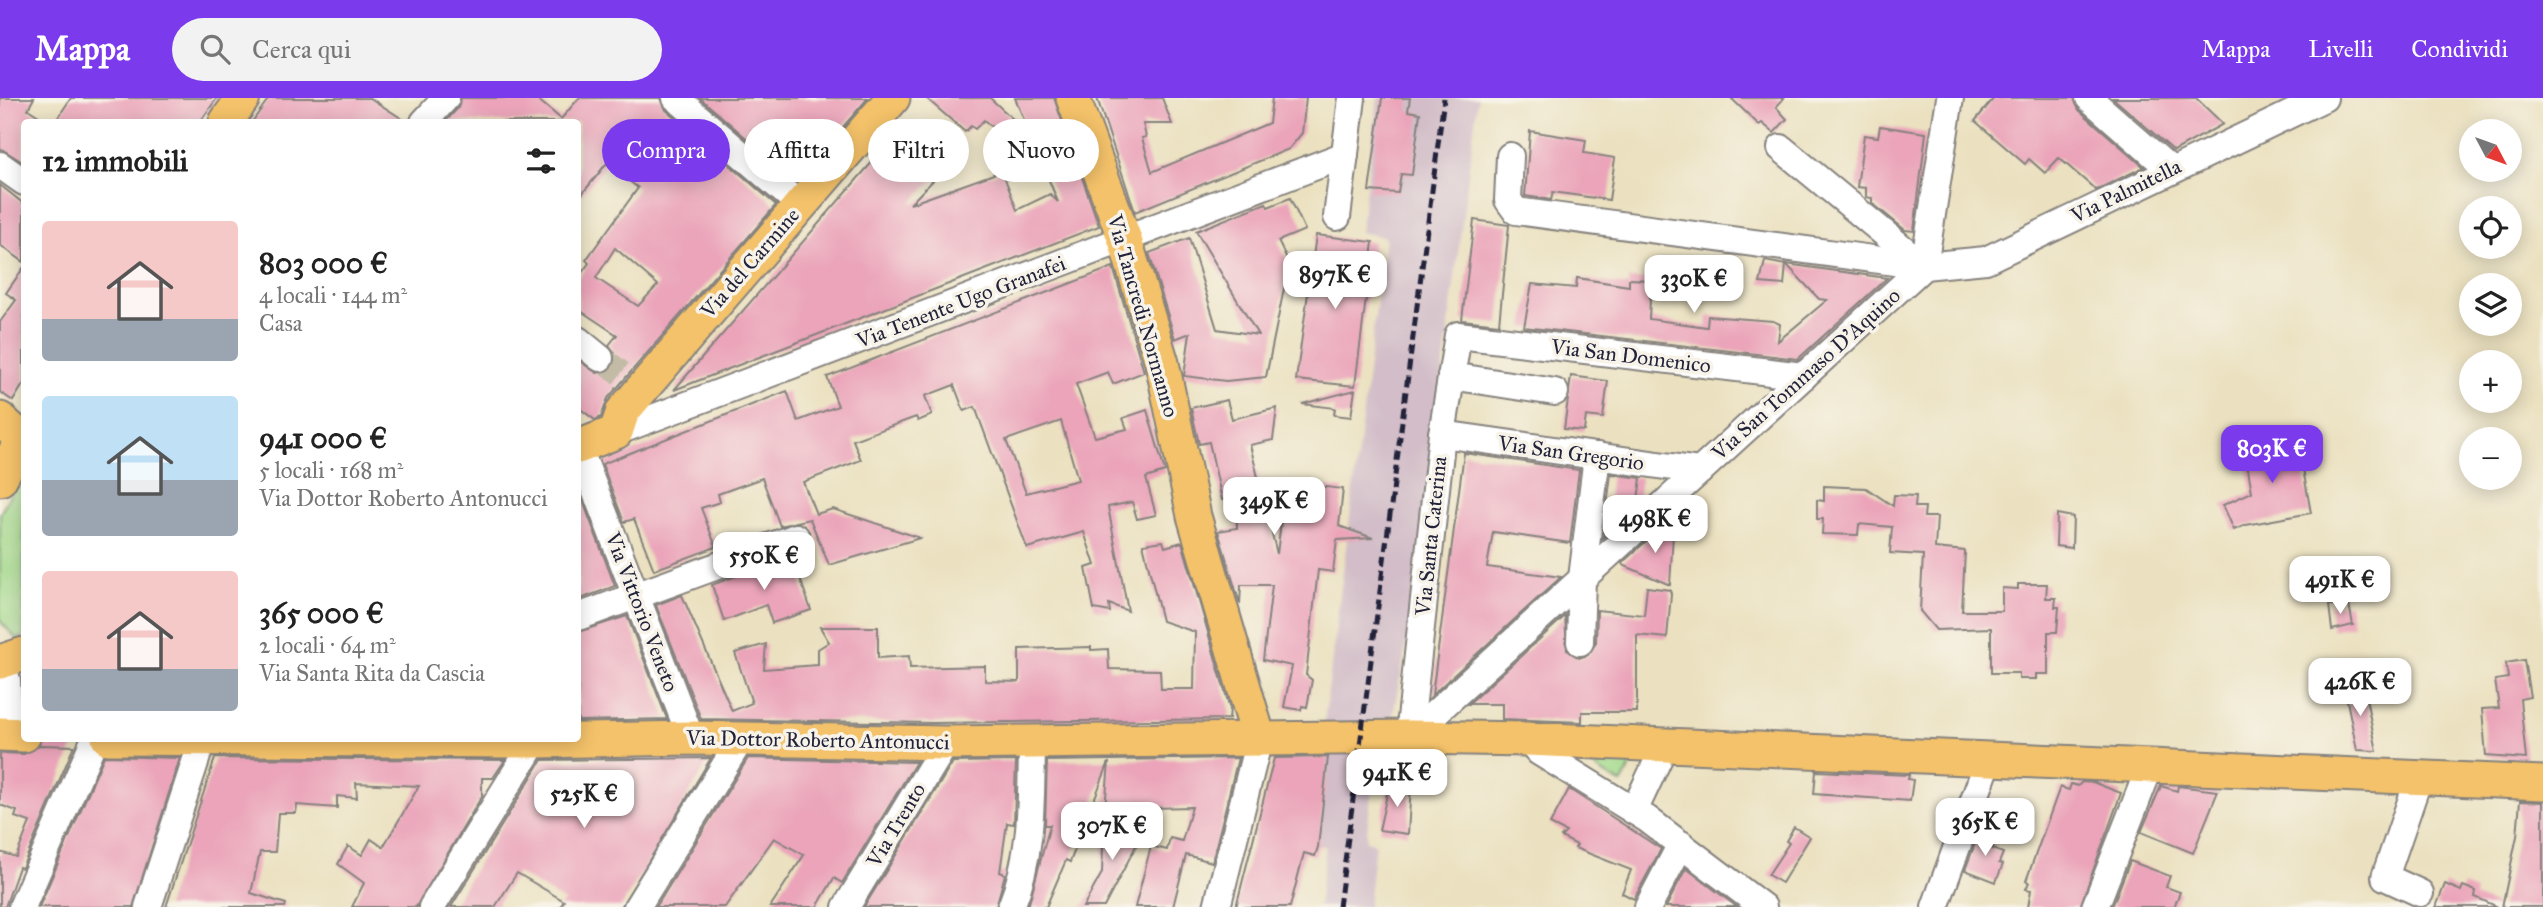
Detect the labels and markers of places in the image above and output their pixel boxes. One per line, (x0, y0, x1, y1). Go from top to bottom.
pin: 897K € (1278, 252, 1392, 311)
pin: 330K € (1637, 256, 1751, 315)
pin: 803K € (2215, 426, 2329, 485)
pin: 349K € (1217, 478, 1331, 537)
pin: 498K € (1598, 496, 1712, 555)
pin: 550K € (707, 532, 821, 592)
pin: 491K € (2283, 556, 2397, 616)
pin: 426K € (2303, 658, 2417, 718)
pin: 941K € (1340, 750, 1454, 809)
pin: 525K € (527, 770, 641, 830)
pin: 365K € (1928, 798, 2042, 858)
pin: 307K € (1055, 802, 1169, 862)

